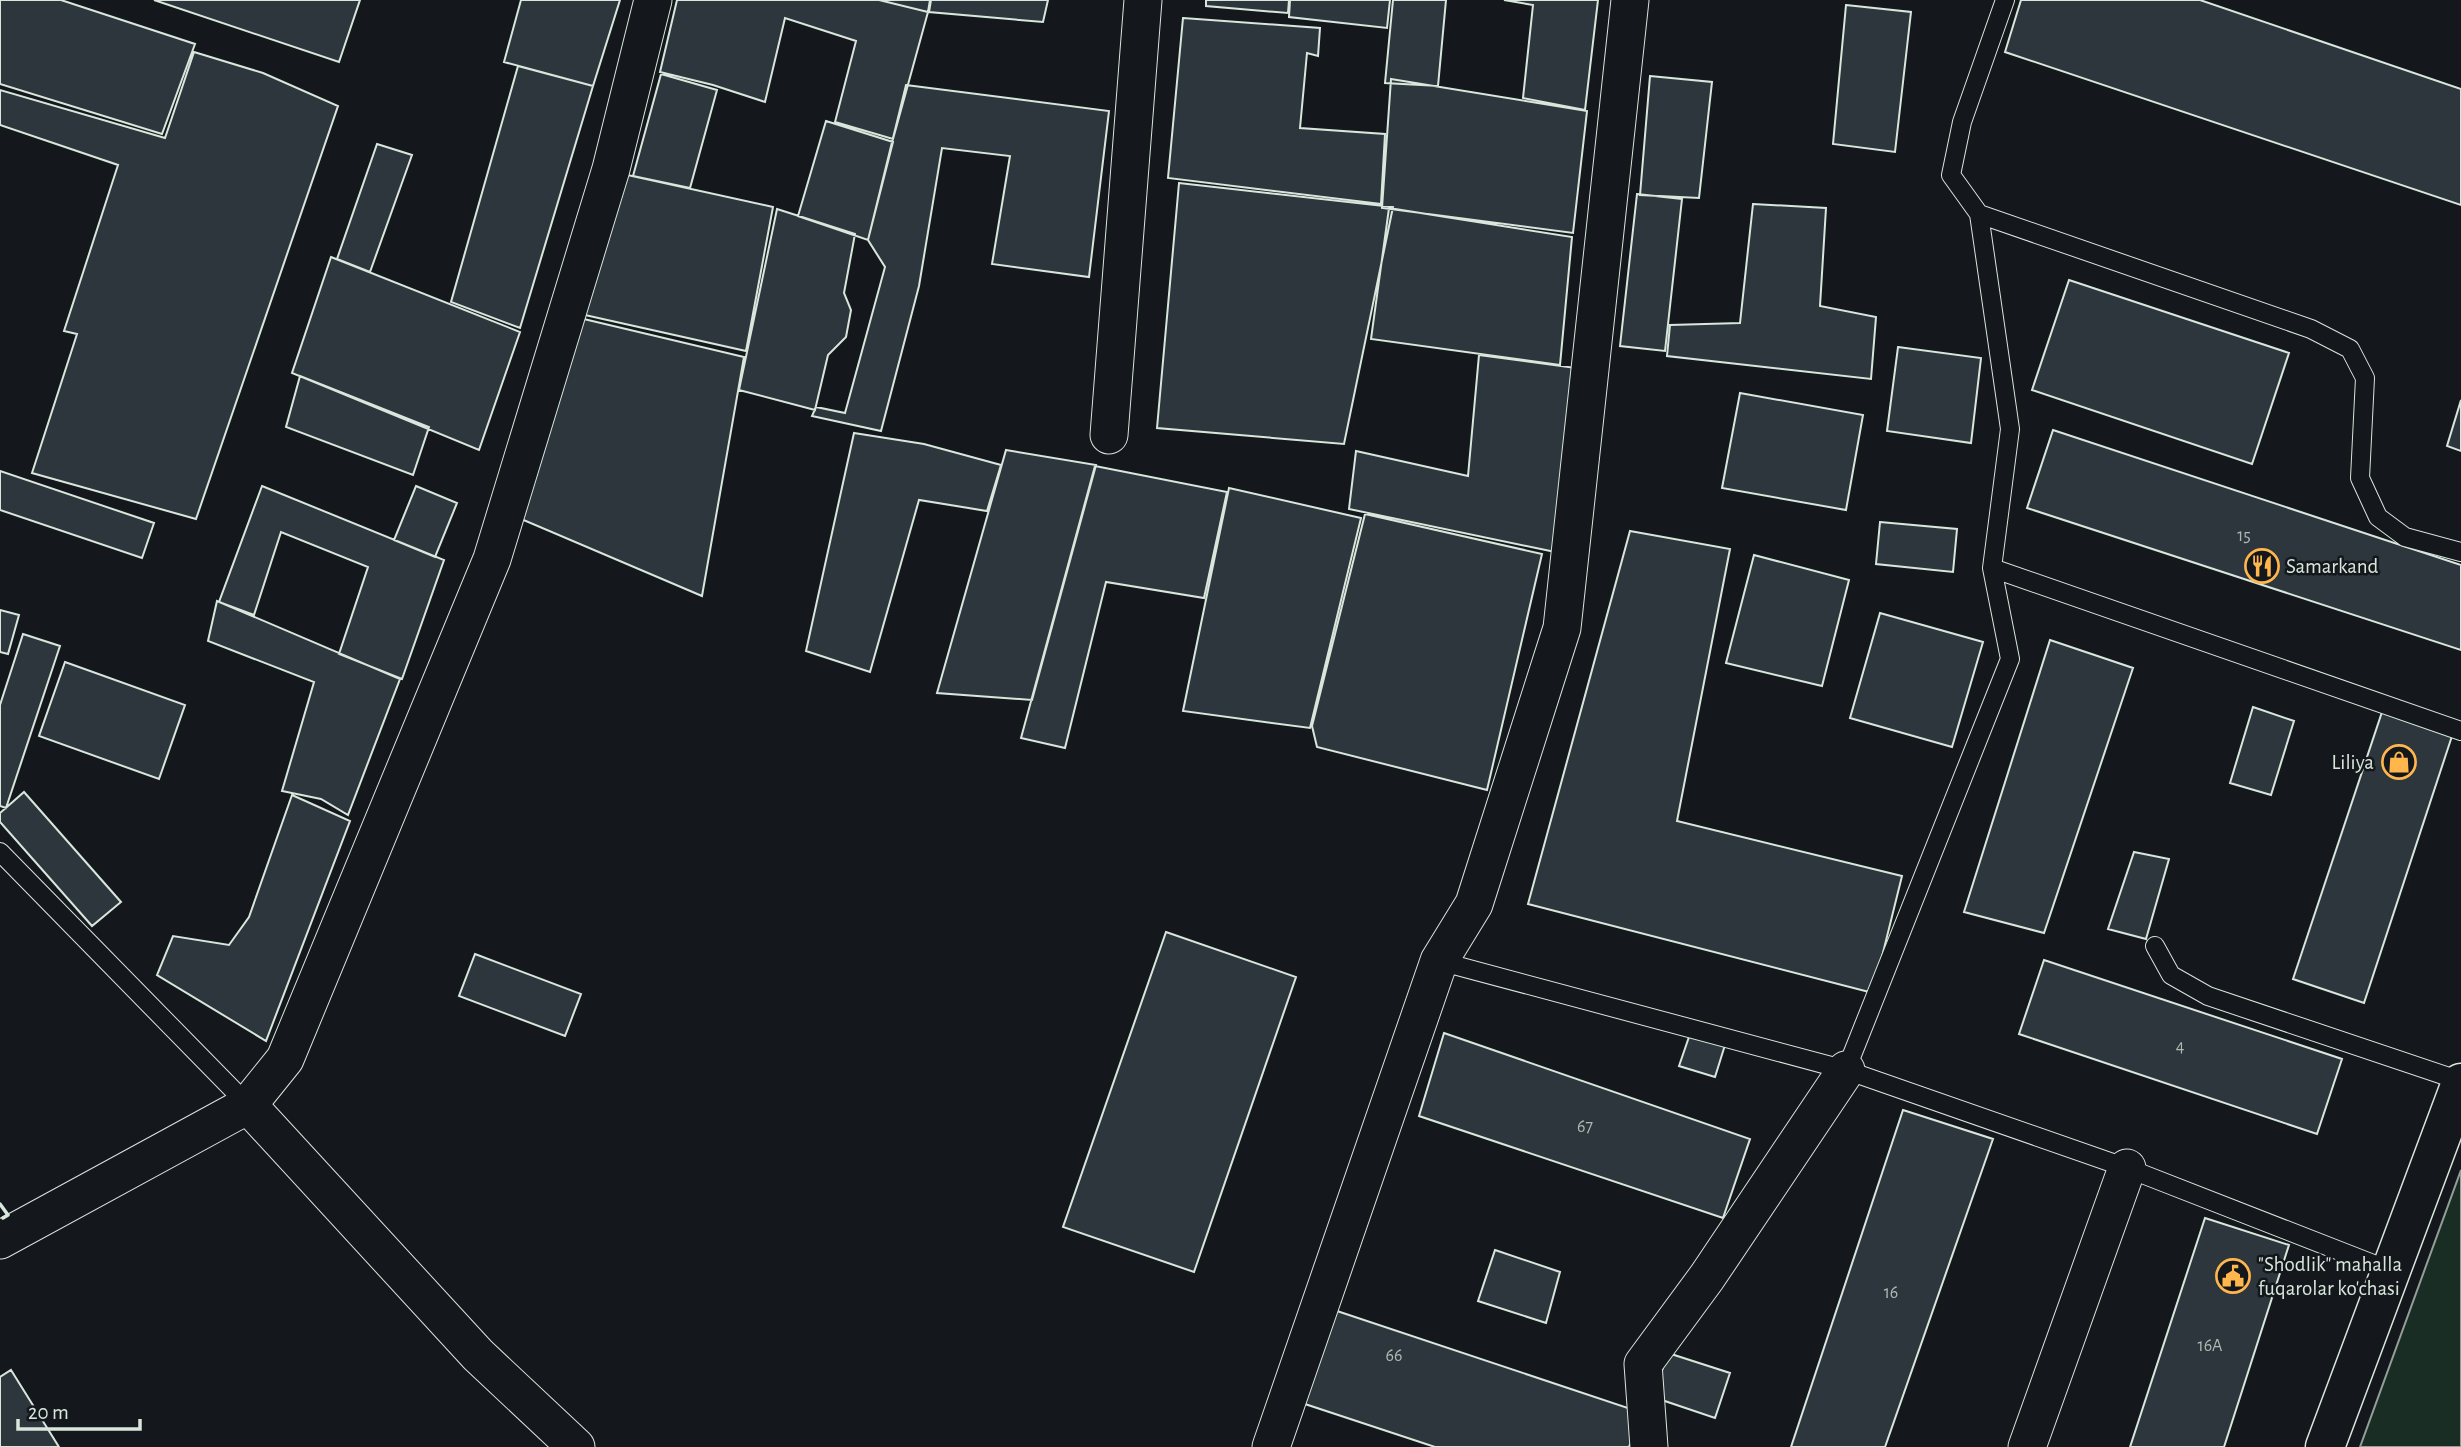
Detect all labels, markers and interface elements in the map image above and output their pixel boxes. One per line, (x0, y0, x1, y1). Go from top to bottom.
house number: 15 (2237, 527, 2251, 545)
restaurant icon: Samarkand (2243, 547, 2281, 585)
place label: Samarkand (2286, 556, 2379, 577)
shop icon: Liliya (2380, 743, 2418, 781)
place label: Liliya (2332, 752, 2374, 773)
house number: 4 (2176, 1038, 2185, 1056)
house number: 67 (1577, 1118, 1593, 1136)
place label: "Shodlik" mahalla fuqarolar ko'chasi (2258, 1254, 2402, 1299)
public building icon: "Shodlik" mahalla fuqarolar ko'chasi (2214, 1257, 2252, 1295)
house number: 16 (1884, 1284, 1898, 1302)
house number: 16A (2197, 1337, 2223, 1355)
house number: 66 (1386, 1347, 1402, 1365)
scale bar (18, 1388, 140, 1432)
text: 20 m (28, 1402, 69, 1423)

